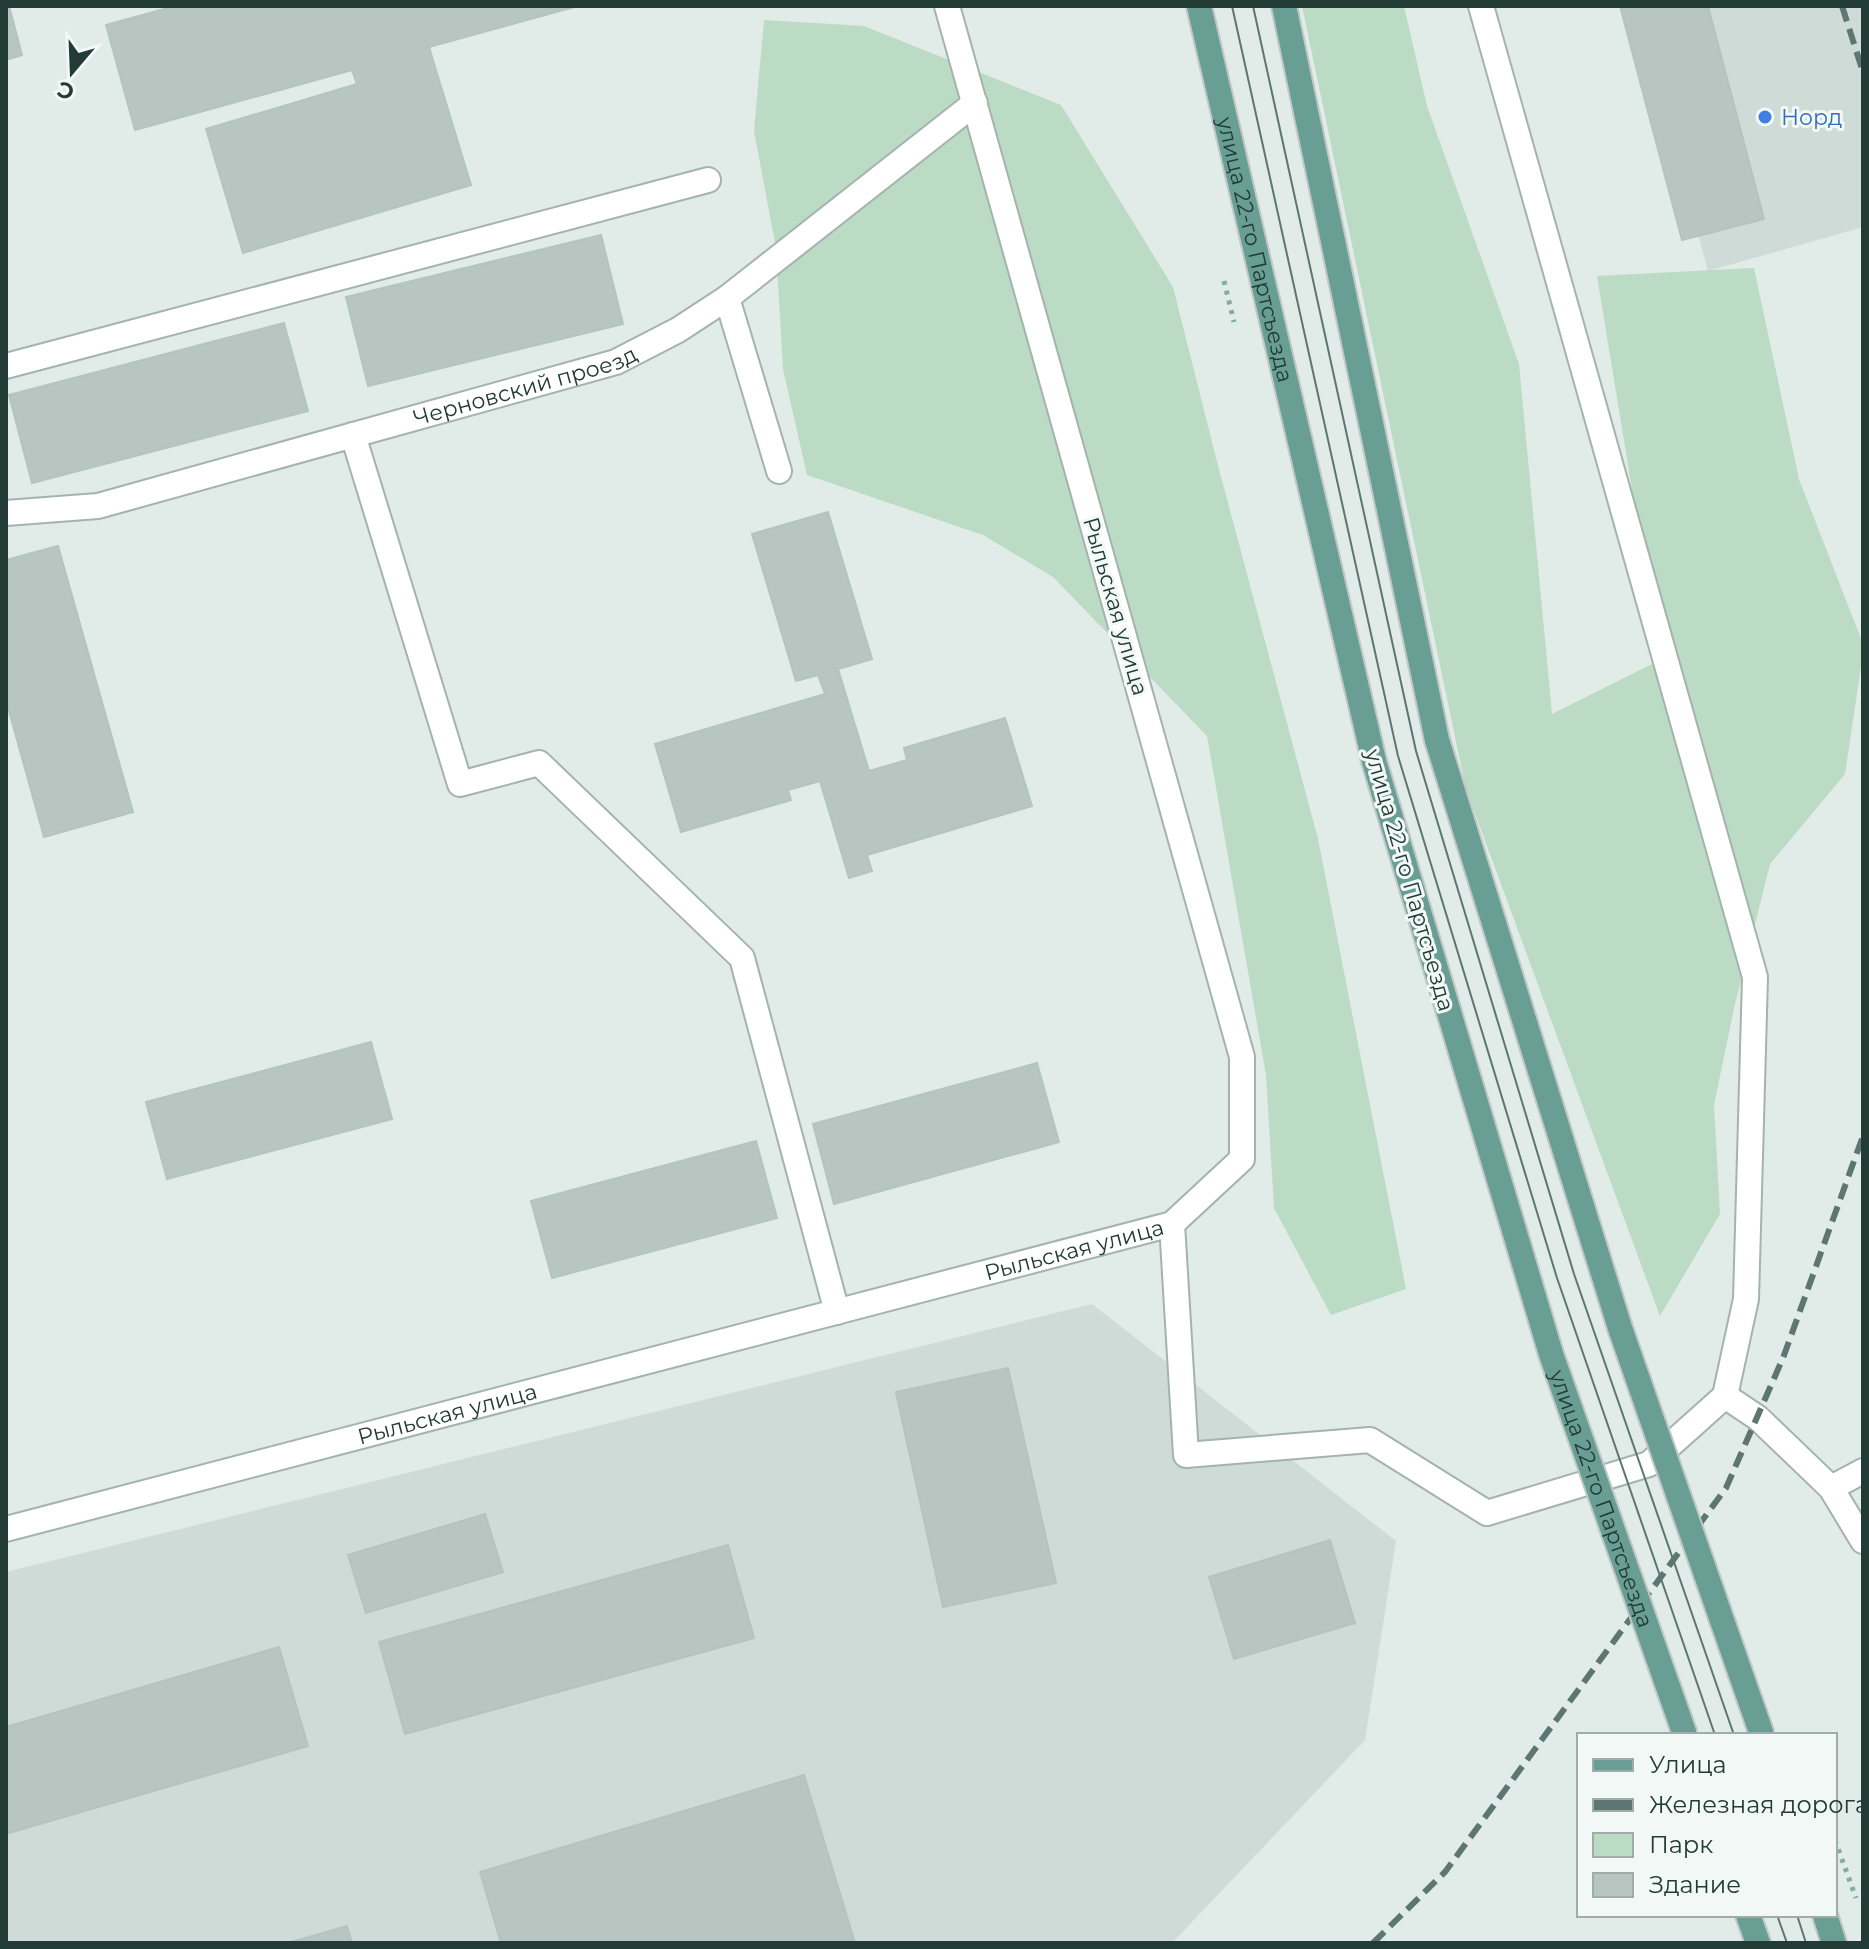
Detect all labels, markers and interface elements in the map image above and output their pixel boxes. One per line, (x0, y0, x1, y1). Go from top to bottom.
north arrow (32, 32, 112, 112)
text: С (54, 75, 78, 106)
place label: Норд (1781, 104, 1842, 131)
marker: Норд (1756, 108, 1774, 126)
street label: улица 22-го Партсъезда (1211, 113, 1299, 385)
street label: Черновский проезд (411, 340, 642, 432)
street label: Рыльская улица (1077, 514, 1154, 698)
street label: улица 22-го Партсъезда (1359, 745, 1460, 1014)
street label: Рыльская улица (982, 1214, 1167, 1286)
street label: улица 22-го Партсъезда (1543, 1365, 1659, 1631)
street label: Рыльская улица (355, 1378, 540, 1450)
legend (1577, 1733, 1837, 1917)
text: Улица (1649, 1750, 1727, 1779)
text: Железная дорога (1649, 1790, 1869, 1819)
text: Парк (1649, 1830, 1713, 1859)
text: Здание (1649, 1870, 1741, 1899)

